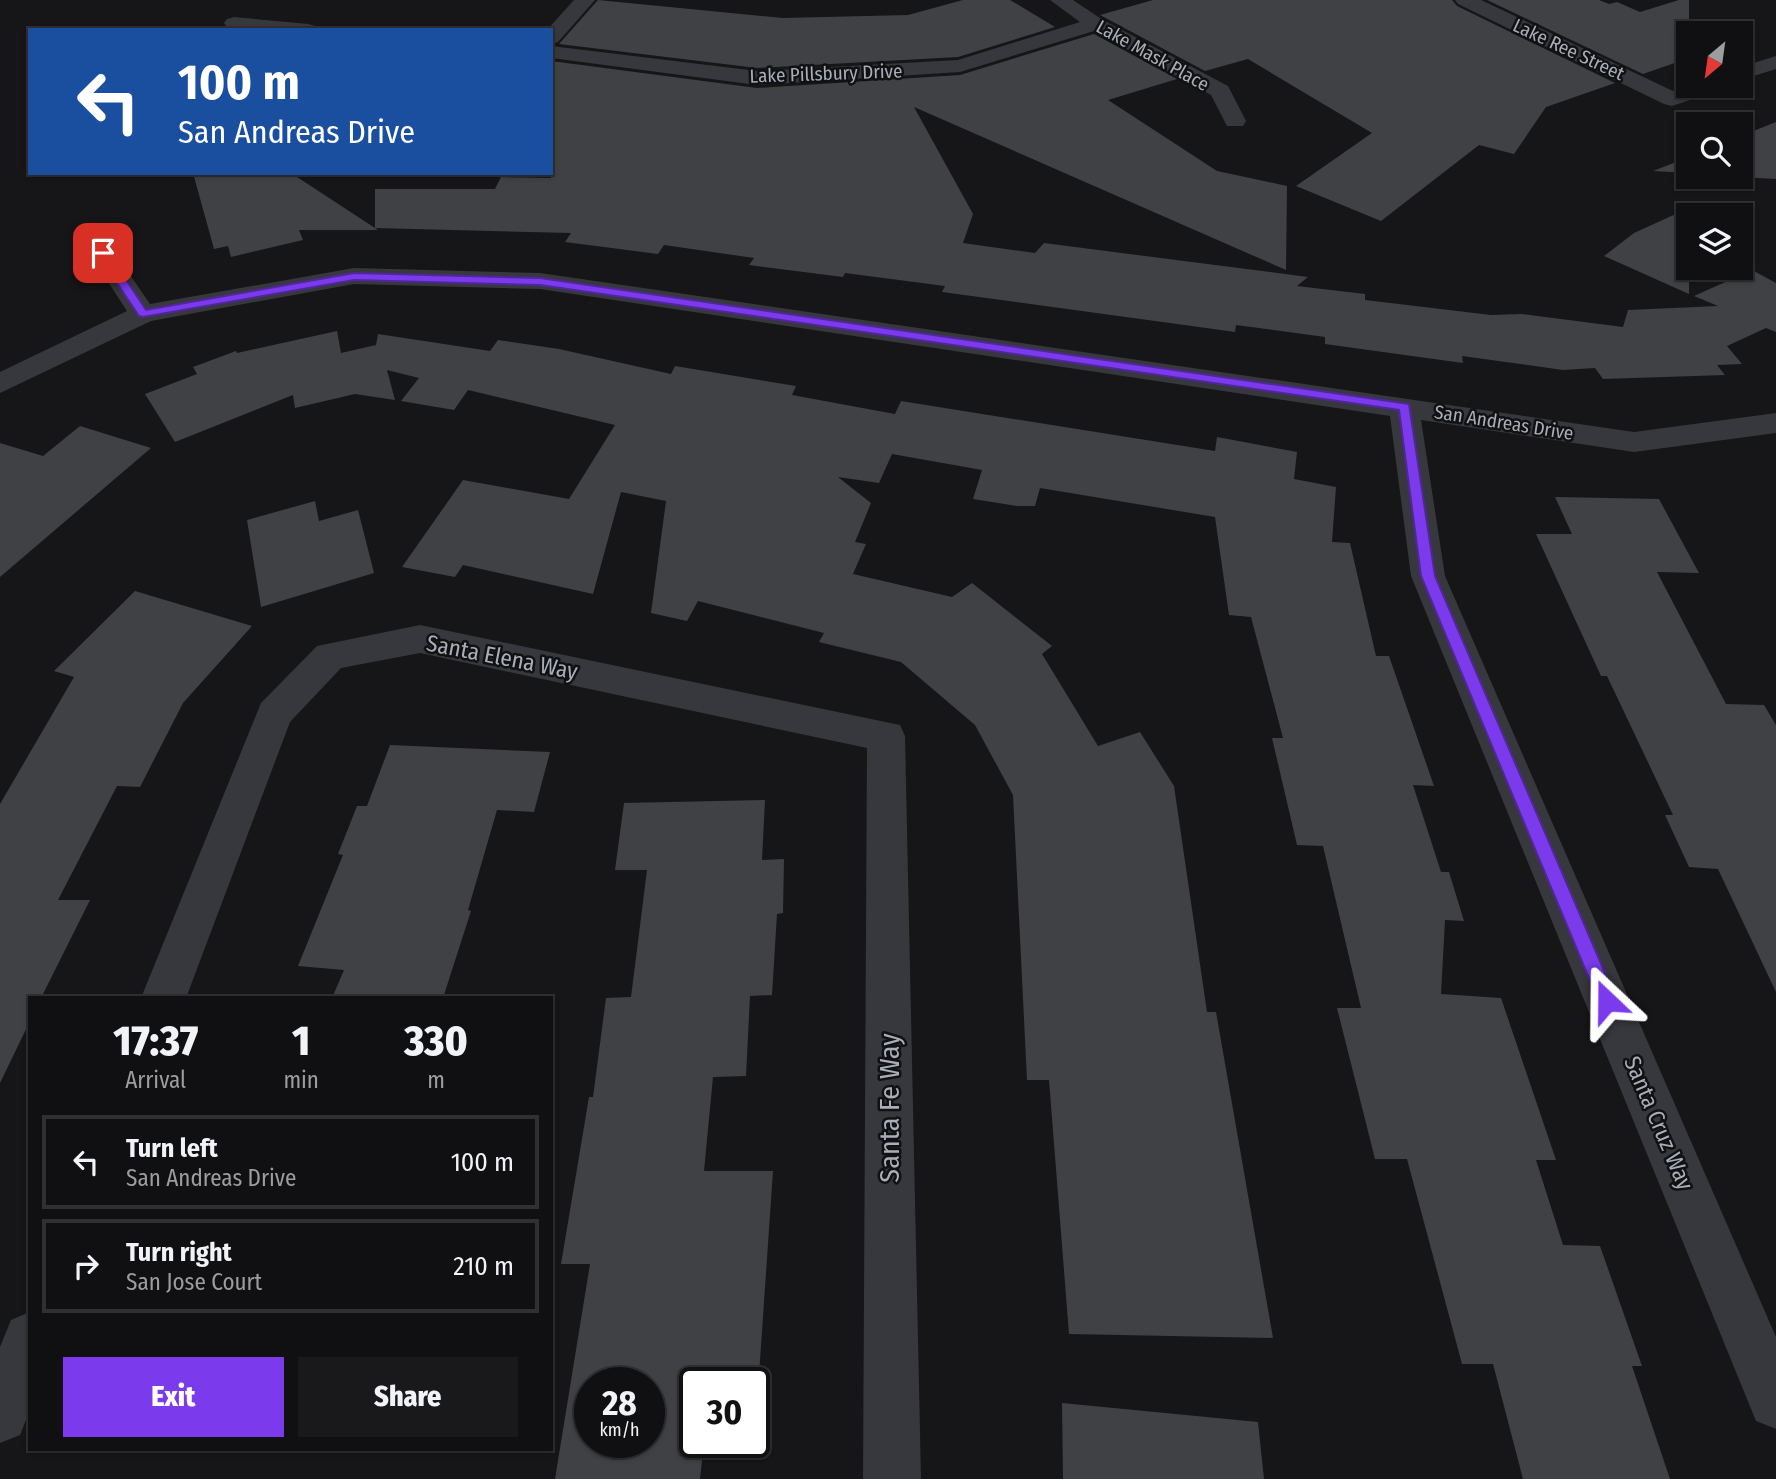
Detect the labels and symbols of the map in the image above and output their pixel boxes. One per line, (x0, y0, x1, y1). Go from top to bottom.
street label: Lake Ree Street (1509, 14, 1629, 86)
street label: Lake Mask Place (1092, 15, 1213, 96)
north arrow (1676, 21, 1754, 98)
street label: Lake Pillsbury Drive (749, 59, 903, 88)
pin (73, 223, 133, 283)
street label: San Andreas Drive (1433, 400, 1575, 445)
street label: Santa Elena Way (424, 629, 581, 686)
position arrow (1570, 964, 1644, 1038)
street label: Santa Fe Way (873, 1033, 906, 1183)
street label: Santa Cruz Way (1618, 1052, 1700, 1195)
speed limit sign: 30 (679, 1367, 770, 1458)

